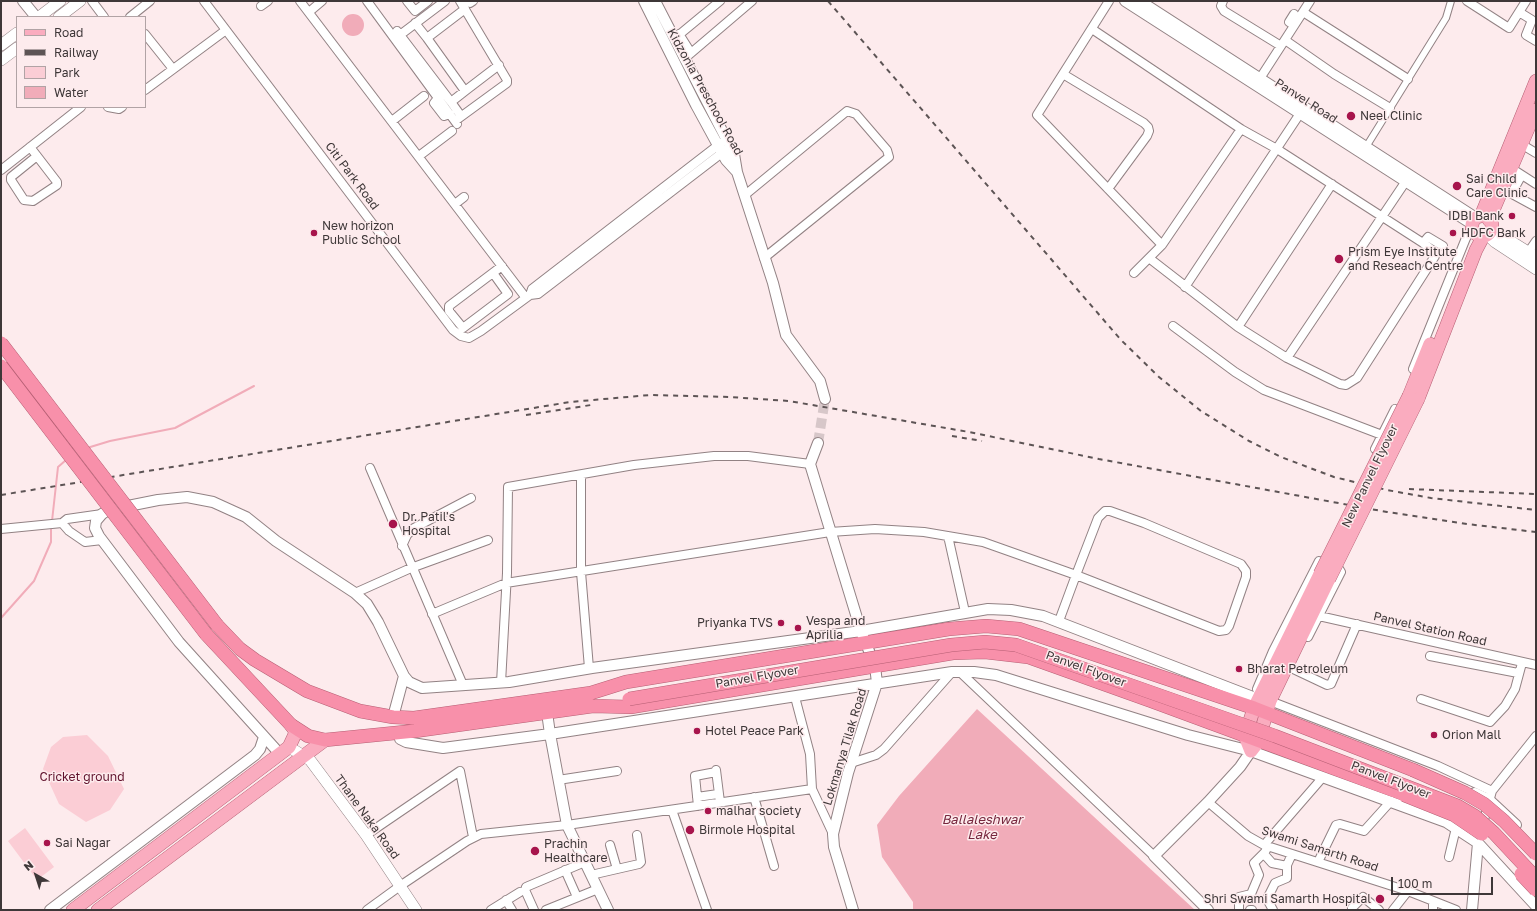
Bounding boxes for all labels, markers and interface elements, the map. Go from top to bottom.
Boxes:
legend [16,16,146,108]
text: Road [54,25,83,40]
street label: Kidzonia Preschool Road [664,26,746,158]
text: Railway [54,45,99,60]
text: Park [54,65,80,80]
street label: Panvel Road [1272,76,1340,126]
text: Water [54,85,88,100]
place label: Neel Clinic [1360,109,1422,123]
marker: Neel Clinic [1345,110,1357,122]
street label: Citi Park Road [322,139,382,213]
place label: Sai Child Care Clinic [1466,172,1528,200]
marker: Sai Child Care Clinic [1451,180,1463,192]
place label: IDBI Bank [1448,209,1504,223]
marker: IDBI Bank [1507,211,1517,221]
place label: New horizon Public School [322,219,401,247]
place label: HDFC Bank [1461,226,1526,240]
marker: New horizon Public School [309,228,319,238]
marker: HDFC Bank [1448,228,1458,238]
place label: Prism Eye Institute and Reseach Centre [1348,245,1463,273]
marker: Prism Eye Institute and Reseach Centre [1333,253,1345,265]
street label: New Panvel Flyover [1339,422,1401,530]
place label: Dr. Patil's Hospital [402,510,455,538]
marker: Dr. Patil's Hospital [387,518,399,530]
street label: Panvel Station Road [1372,609,1488,649]
place label: Vespa and Aprilia [806,614,865,642]
place label: Priyanka TVS [697,616,773,630]
marker: Priyanka TVS [776,618,786,628]
marker: Vespa and Aprilia [793,623,803,633]
street label: Panvel Flyover [1044,648,1128,690]
place label: Bharat Petroleum [1247,662,1348,676]
street label: Panvel Flyover [714,663,800,691]
marker: Bharat Petroleum [1234,664,1244,674]
street label: Lokmanya Tilak Road [820,687,870,807]
place label: Hotel Peace Park [705,724,804,738]
marker: Hotel Peace Park [692,726,702,736]
place label: Orion Mall [1442,728,1501,742]
marker: Orion Mall [1429,730,1439,740]
street label: Panvel Flyover [1349,758,1433,802]
park label: Cricket ground [39,770,125,784]
street label: Thane Naka Road [332,772,402,862]
place label: malhar society [716,804,801,818]
marker: malhar society [703,806,713,816]
water label: Ballaleshwar Lake [942,812,1022,843]
place label: Birmole Hospital [699,823,795,837]
street label: Swami Samarth Road [1260,823,1380,875]
marker: Birmole Hospital [684,824,696,836]
place label: Sai Nagar [55,836,110,850]
place label: Prachin Healthcare [544,837,607,865]
marker: Sai Nagar [42,838,52,848]
marker: Prachin Healthcare [529,845,541,857]
north arrow [16,855,56,895]
text: N [21,858,35,873]
scale bar [1393,869,1495,895]
text: 100 m [1398,876,1432,891]
place label: Shri Swami Samarth Hospital [1204,892,1371,906]
marker: Shri Swami Samarth Hospital [1374,893,1386,905]

